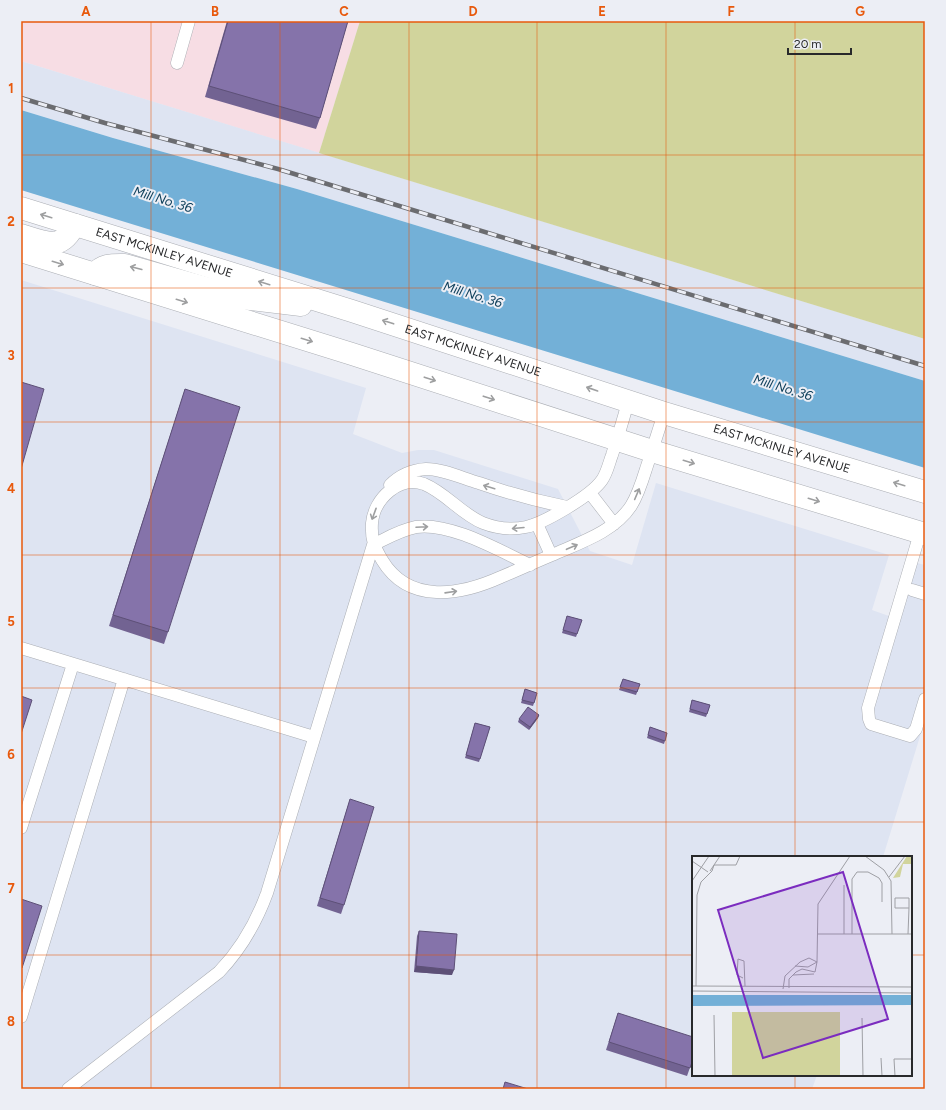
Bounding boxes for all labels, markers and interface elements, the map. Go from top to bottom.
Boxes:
text: A [81,4,91,19]
text: B [211,4,219,19]
text: C [339,4,349,19]
text: D [468,4,478,19]
text: E [598,4,606,19]
text: F [727,4,735,19]
text: G [855,4,865,19]
scale bar [788,30,851,56]
text: 20 m [794,37,822,51]
text: 1 [8,81,14,96]
water label: Mill No. 36 [132,183,195,216]
one-way arrow [40,212,53,219]
text: 2 [7,214,15,229]
street label: EAST MCKINLEY AVENUE [94,225,234,280]
one-way arrow [52,260,65,267]
one-way arrow [130,264,143,271]
water label: Mill No. 36 [442,278,505,311]
one-way arrow [258,279,271,286]
one-way arrow [176,298,189,305]
one-way arrow [382,318,395,325]
street label: EAST MCKINLEY AVENUE [403,322,543,379]
one-way arrow [300,337,313,344]
text: 3 [7,348,15,363]
water label: Mill No. 36 [752,371,815,404]
one-way arrow [424,376,436,384]
one-way arrow [586,385,598,393]
one-way arrow [482,395,494,403]
street label: EAST MCKINLEY AVENUE [712,421,852,476]
one-way arrow [683,459,696,466]
one-way arrow [893,480,906,487]
text: 4 [7,481,15,496]
one-way arrow [483,483,496,490]
one-way arrow [634,488,641,500]
one-way arrow [807,497,820,504]
one-way arrow [370,508,378,520]
one-way arrow [415,524,428,531]
one-way arrow [512,524,525,531]
one-way arrow [565,542,577,550]
one-way arrow [444,588,457,596]
text: 5 [7,614,15,629]
text: 6 [7,747,15,762]
inset map [692,856,912,1076]
text: 7 [7,881,15,896]
text: 8 [7,1014,15,1029]

